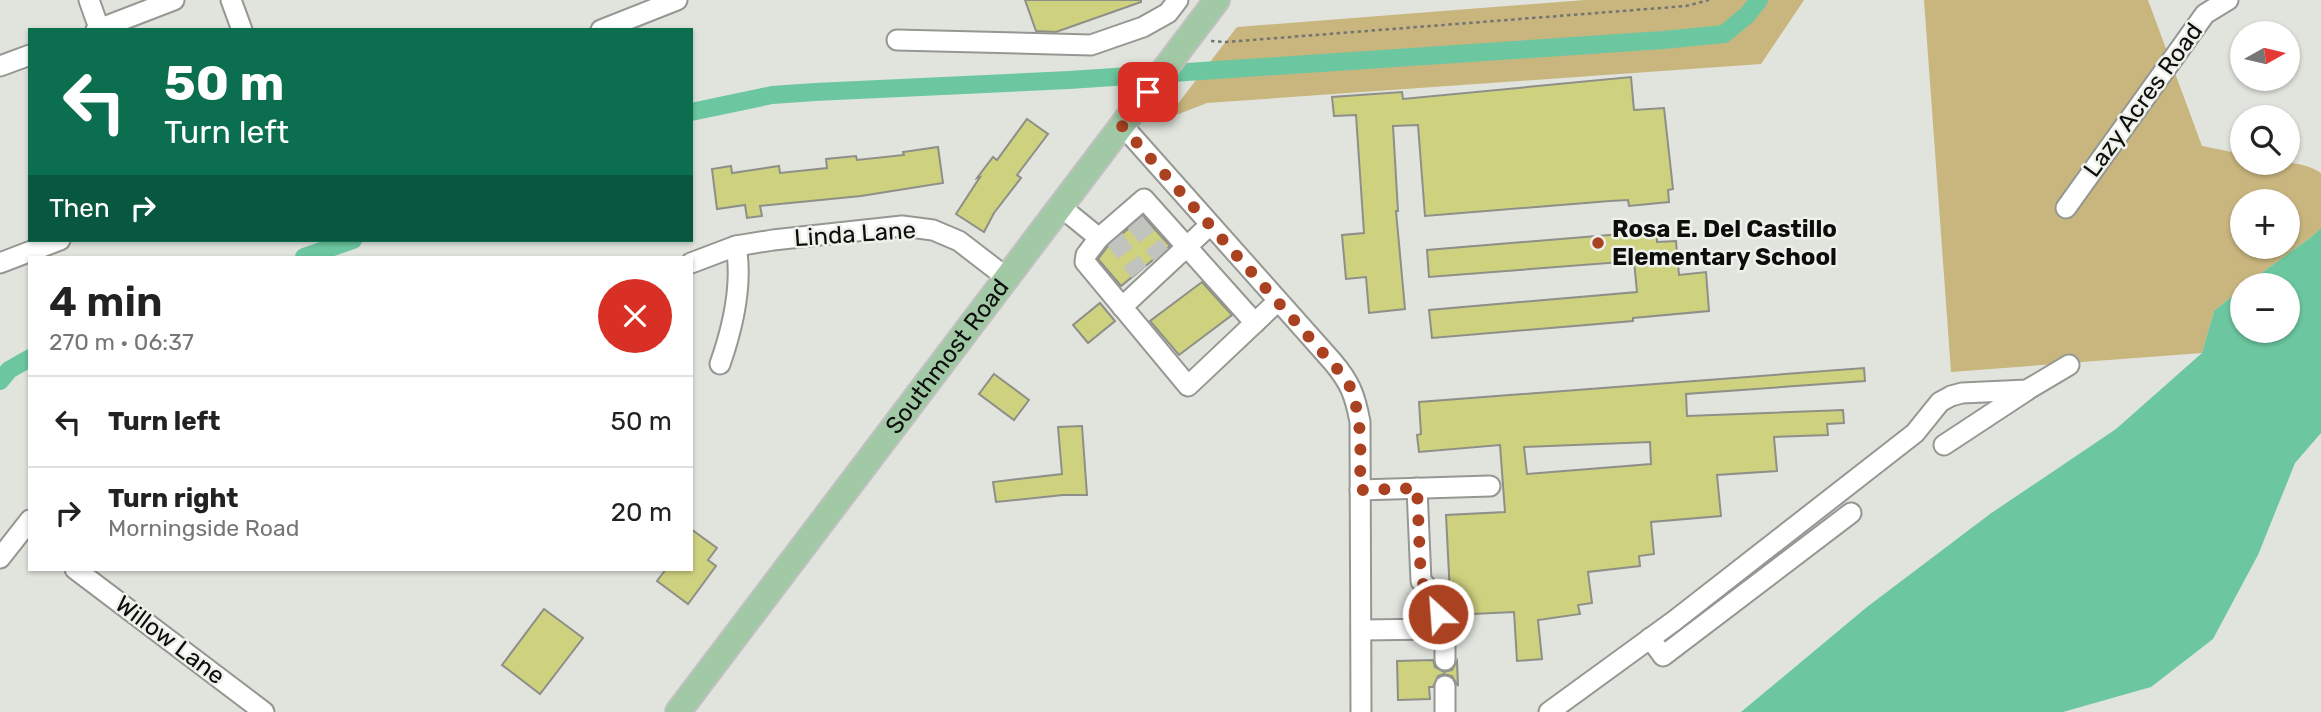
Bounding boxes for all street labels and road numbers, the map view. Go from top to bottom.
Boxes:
street label: Lazy Acres Road [2078,18,2208,182]
street label: Linda Lane [793,216,917,252]
street label: Southmost Road [880,274,1015,439]
street label: Willow Lane [110,590,230,690]

